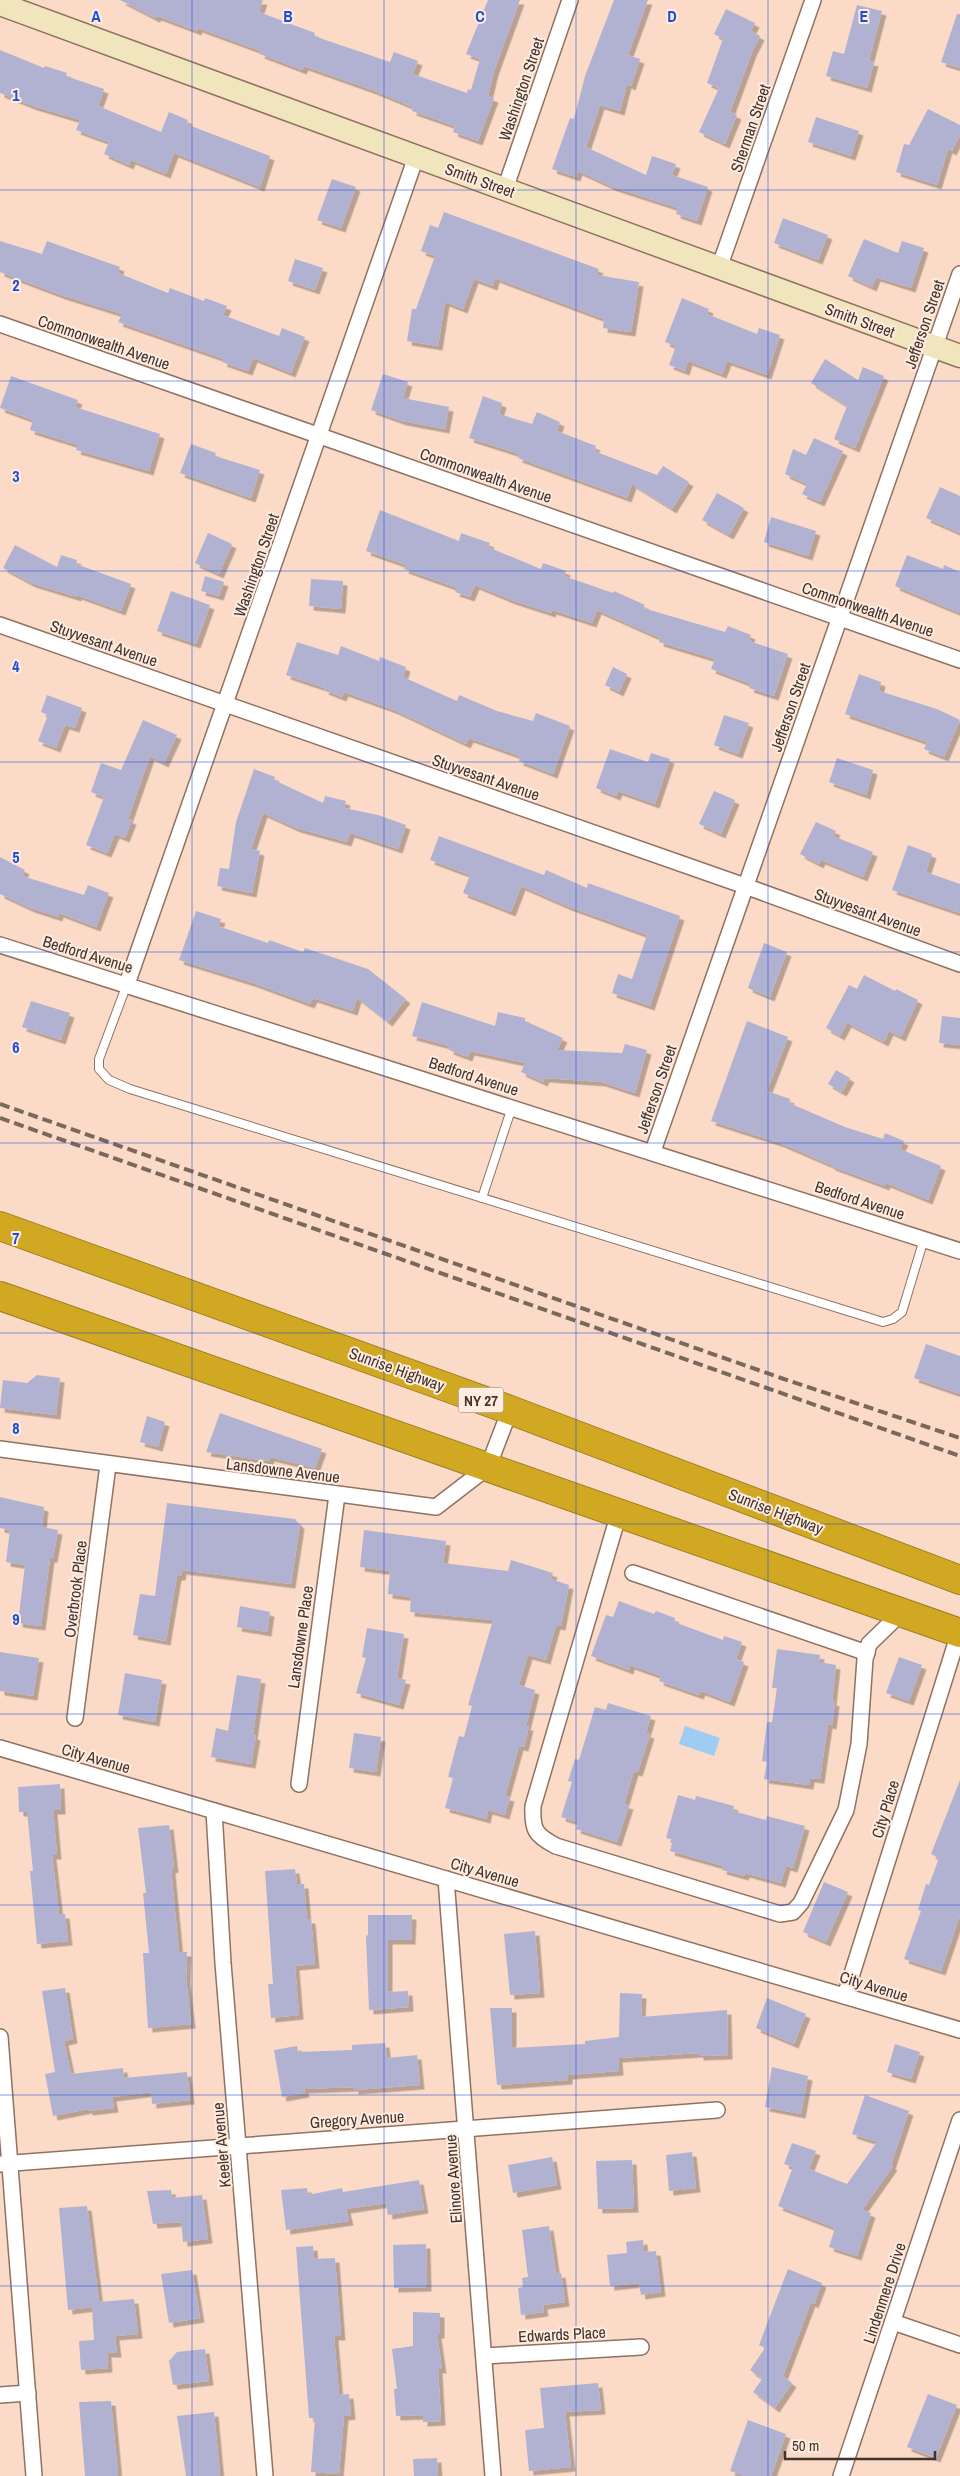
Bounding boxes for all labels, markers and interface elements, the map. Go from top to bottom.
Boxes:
text: A [91,5,101,27]
text: B [283,5,293,27]
text: C [475,5,485,27]
text: D [667,5,677,27]
text: E [860,5,869,27]
street label: Washington Street [493,34,549,144]
street label: Sherman Street [725,81,775,175]
text: 1 [12,84,20,106]
street label: Smith Street [442,157,518,203]
text: 2 [12,274,20,296]
street label: Jefferson Street [899,276,950,371]
street label: Smith Street [822,297,898,343]
street label: Commonwealth Avenue [35,309,173,375]
street label: Commonwealth Avenue [417,442,555,508]
text: 3 [12,465,20,487]
street label: Washington Street [228,510,284,620]
street label: Commonwealth Avenue [799,576,937,642]
street label: Stuyvesant Avenue [47,614,161,672]
text: 4 [12,655,20,677]
street label: Jefferson Street [765,659,816,754]
street label: Stuyvesant Avenue [429,748,543,806]
text: 5 [12,846,20,868]
street label: Stuyvesant Avenue [812,882,924,942]
street label: Bedford Avenue [40,930,136,978]
text: 6 [12,1036,20,1058]
street label: Jefferson Street [631,1041,682,1136]
street label: Bedford Avenue [426,1051,522,1101]
street label: Bedford Avenue [812,1175,908,1225]
text: 7 [12,1227,20,1249]
street label: Sunrise Highway [346,1342,448,1397]
road number: NY 27 [458,1388,504,1412]
text: 8 [12,1417,20,1439]
street label: Lansdowne Avenue [225,1452,341,1488]
street label: Sunrise Highway [725,1483,827,1539]
street label: Overbrook Place [58,1539,92,1639]
street label: Lansdowne Place [282,1584,318,1690]
text: 9 [12,1608,20,1630]
street label: City Avenue [59,1738,133,1778]
street label: City Place [866,1777,904,1841]
street label: City Avenue [448,1852,522,1892]
street label: City Avenue [837,1965,911,2007]
street label: Keeler Avenue [206,2102,236,2188]
street label: Gregory Avenue [309,2105,405,2133]
street label: Elinore Avenue [439,2134,467,2224]
street label: Lindenmere Drive [857,2240,911,2346]
street label: Edwards Place [518,2321,606,2347]
scale bar [785,2428,935,2460]
text: 50 m [792,2435,819,2456]

